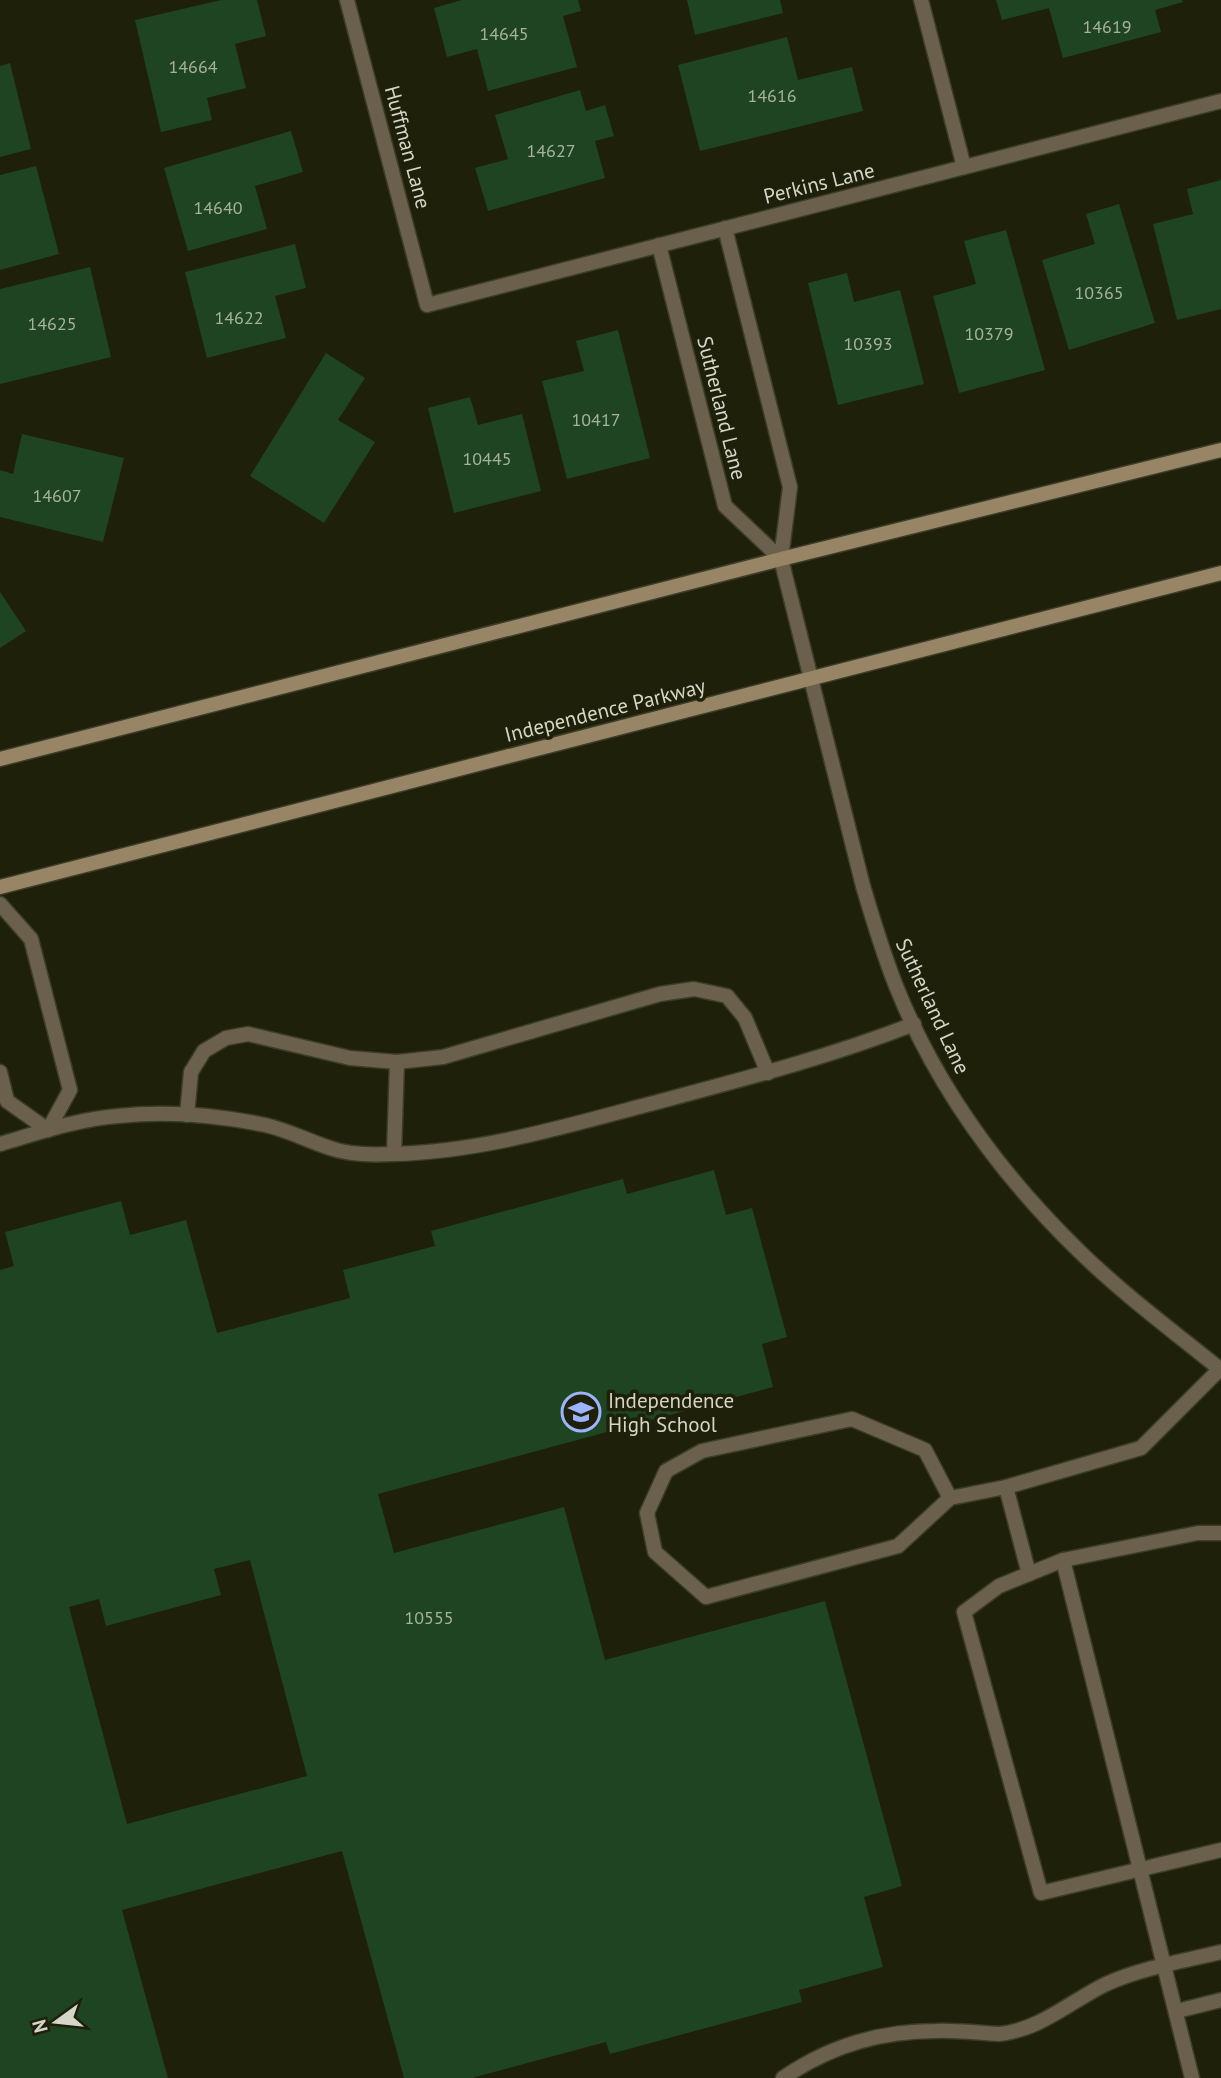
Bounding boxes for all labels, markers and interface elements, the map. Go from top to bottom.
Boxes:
house number: 14619 [1082,15,1132,38]
house number: 14645 [479,22,529,45]
house number: 14664 [168,55,218,78]
street label: Huffman Lane [379,82,437,212]
house number: 14616 [747,84,797,107]
house number: 14627 [526,139,576,162]
street label: Perkins Lane [761,156,877,210]
house number: 14640 [193,196,243,219]
house number: 10365 [1074,281,1124,304]
house number: 14622 [214,306,264,329]
house number: 14625 [27,312,77,335]
house number: 10379 [964,322,1014,345]
house number: 10393 [843,332,893,355]
street label: Sutherland Lane [691,333,753,483]
house number: 10417 [571,408,621,431]
house number: 10445 [462,447,512,470]
house number: 14607 [32,484,82,507]
street label: Independence Parkway [502,672,708,748]
street label: Sutherland Lane [890,934,976,1078]
place label: Independence High School [608,1387,734,1438]
school or university icon: Independence High School [560,1391,602,1433]
house number: 10555 [404,1606,454,1629]
north arrow [21,1987,91,2057]
text: N [26,2017,53,2036]

